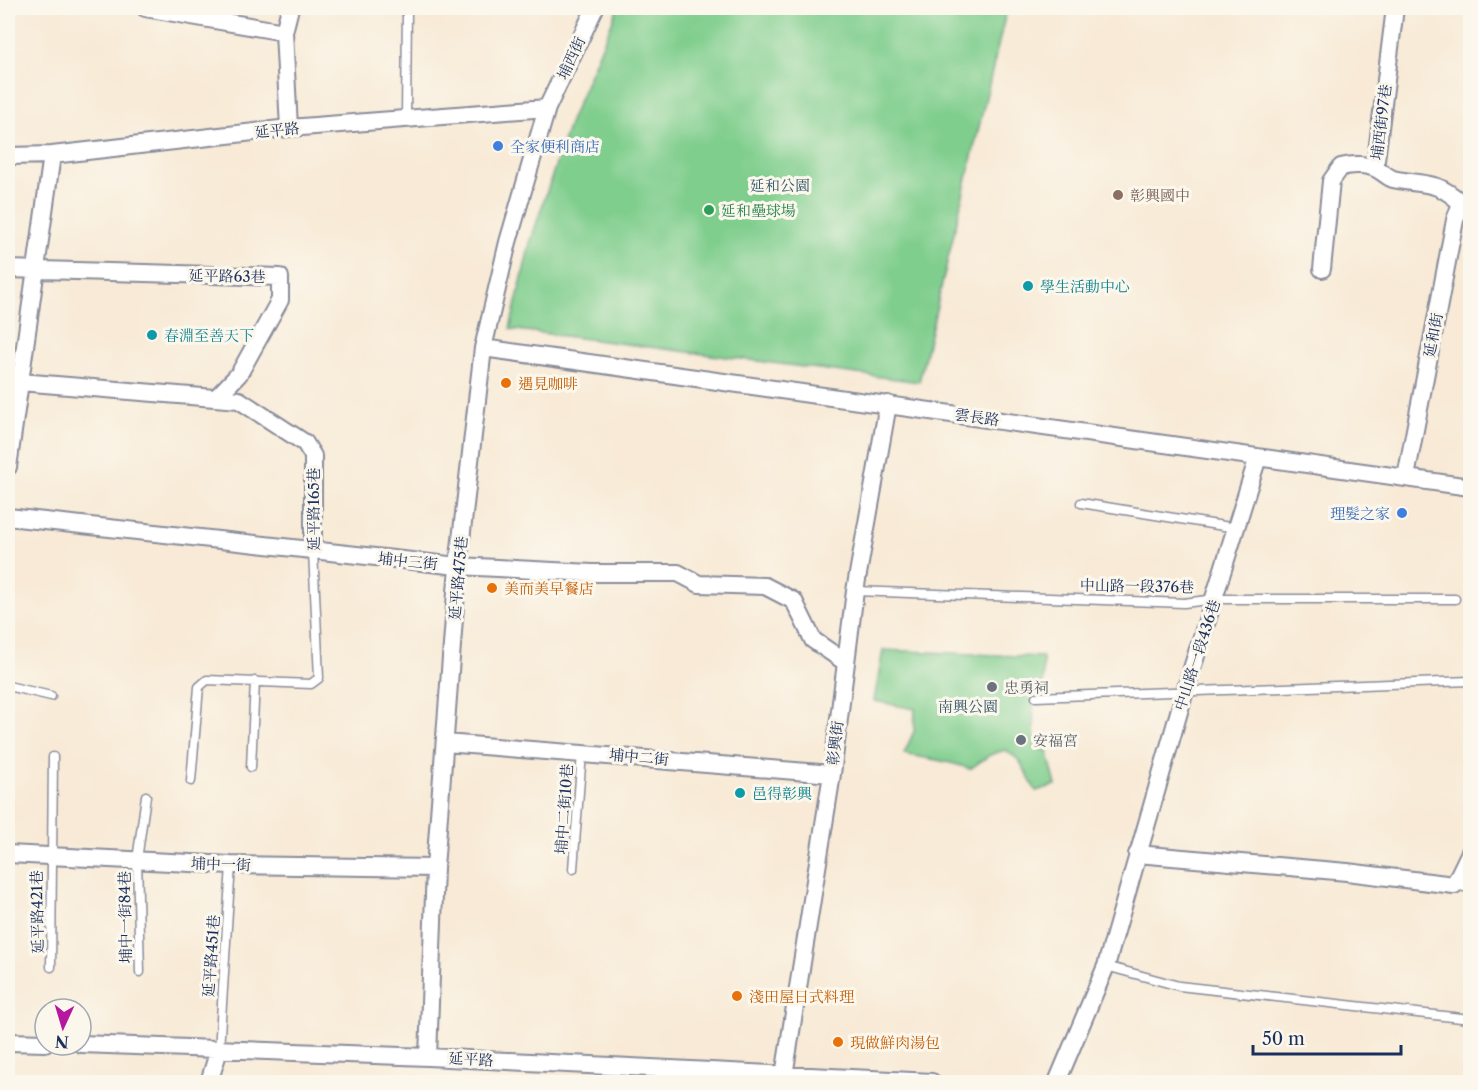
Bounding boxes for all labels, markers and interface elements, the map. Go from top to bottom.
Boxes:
street label: 埔西街 [553,34,589,82]
street label: 埔西街97巷 [1367,83,1395,161]
street label: 延平路 [254,118,300,142]
place label: 全家便利商店 [510,137,600,156]
marker: 全家便利商店 [491,139,505,153]
park label: 延和公園 [750,176,810,195]
place label: 彰興國中 [1130,186,1190,205]
marker: 彰興國中 [1111,188,1125,202]
place label: 延和壘球場 [721,201,796,220]
marker: 延和壘球場 [702,203,716,217]
street label: 延平路63巷 [188,266,266,286]
place label: 學生活動中心 [1040,277,1130,296]
marker: 學生活動中心 [1021,279,1035,293]
street label: 延和街 [1419,311,1447,359]
place label: 春淵至善天下 [164,326,254,345]
marker: 春淵至善天下 [145,328,159,342]
place label: 遇見咖啡 [518,374,578,393]
marker: 遇見咖啡 [499,376,513,390]
street label: 雲長路 [953,404,1001,430]
street label: 延平路165巷 [304,467,323,551]
place label: 理髮之家 [1330,504,1390,523]
marker: 理髮之家 [1395,506,1409,520]
street label: 延平路475巷 [445,535,471,621]
street label: 埔中三街 [377,548,439,574]
street label: 中山路一段376巷 [1080,576,1194,596]
place label: 美而美早餐店 [504,579,594,598]
marker: 美而美早餐店 [485,581,499,595]
street label: 中山路一段436巷 [1170,597,1224,713]
place label: 忠勇祠 [1004,678,1049,697]
marker: 忠勇祠 [985,680,999,694]
park label: 南興公園 [938,697,998,716]
street label: 彰興街 [823,720,847,766]
place label: 安福宮 [1033,731,1078,750]
marker: 安福宮 [1014,733,1028,747]
street label: 埔中二街 [608,745,670,769]
street label: 埔中二街10巷 [551,763,577,855]
place label: 邑得彰興 [752,784,812,803]
marker: 邑得彰興 [733,786,747,800]
street label: 埔中一街 [191,853,251,875]
street label: 延平路421巷 [27,870,47,954]
street label: 埔中一街84巷 [115,871,135,963]
street label: 延平路451巷 [199,914,223,998]
place label: 淺田屋日式料理 [749,987,855,1006]
marker: 淺田屋日式料理 [730,989,744,1003]
north arrow [33,997,93,1057]
scale bar [1253,1018,1402,1056]
text: 50 m [1262,1028,1305,1050]
text: N [54,1031,70,1052]
place label: 現做鮮肉湯包 [850,1033,940,1052]
marker: 現做鮮肉湯包 [831,1035,845,1049]
street label: 延平路 [448,1048,494,1070]

